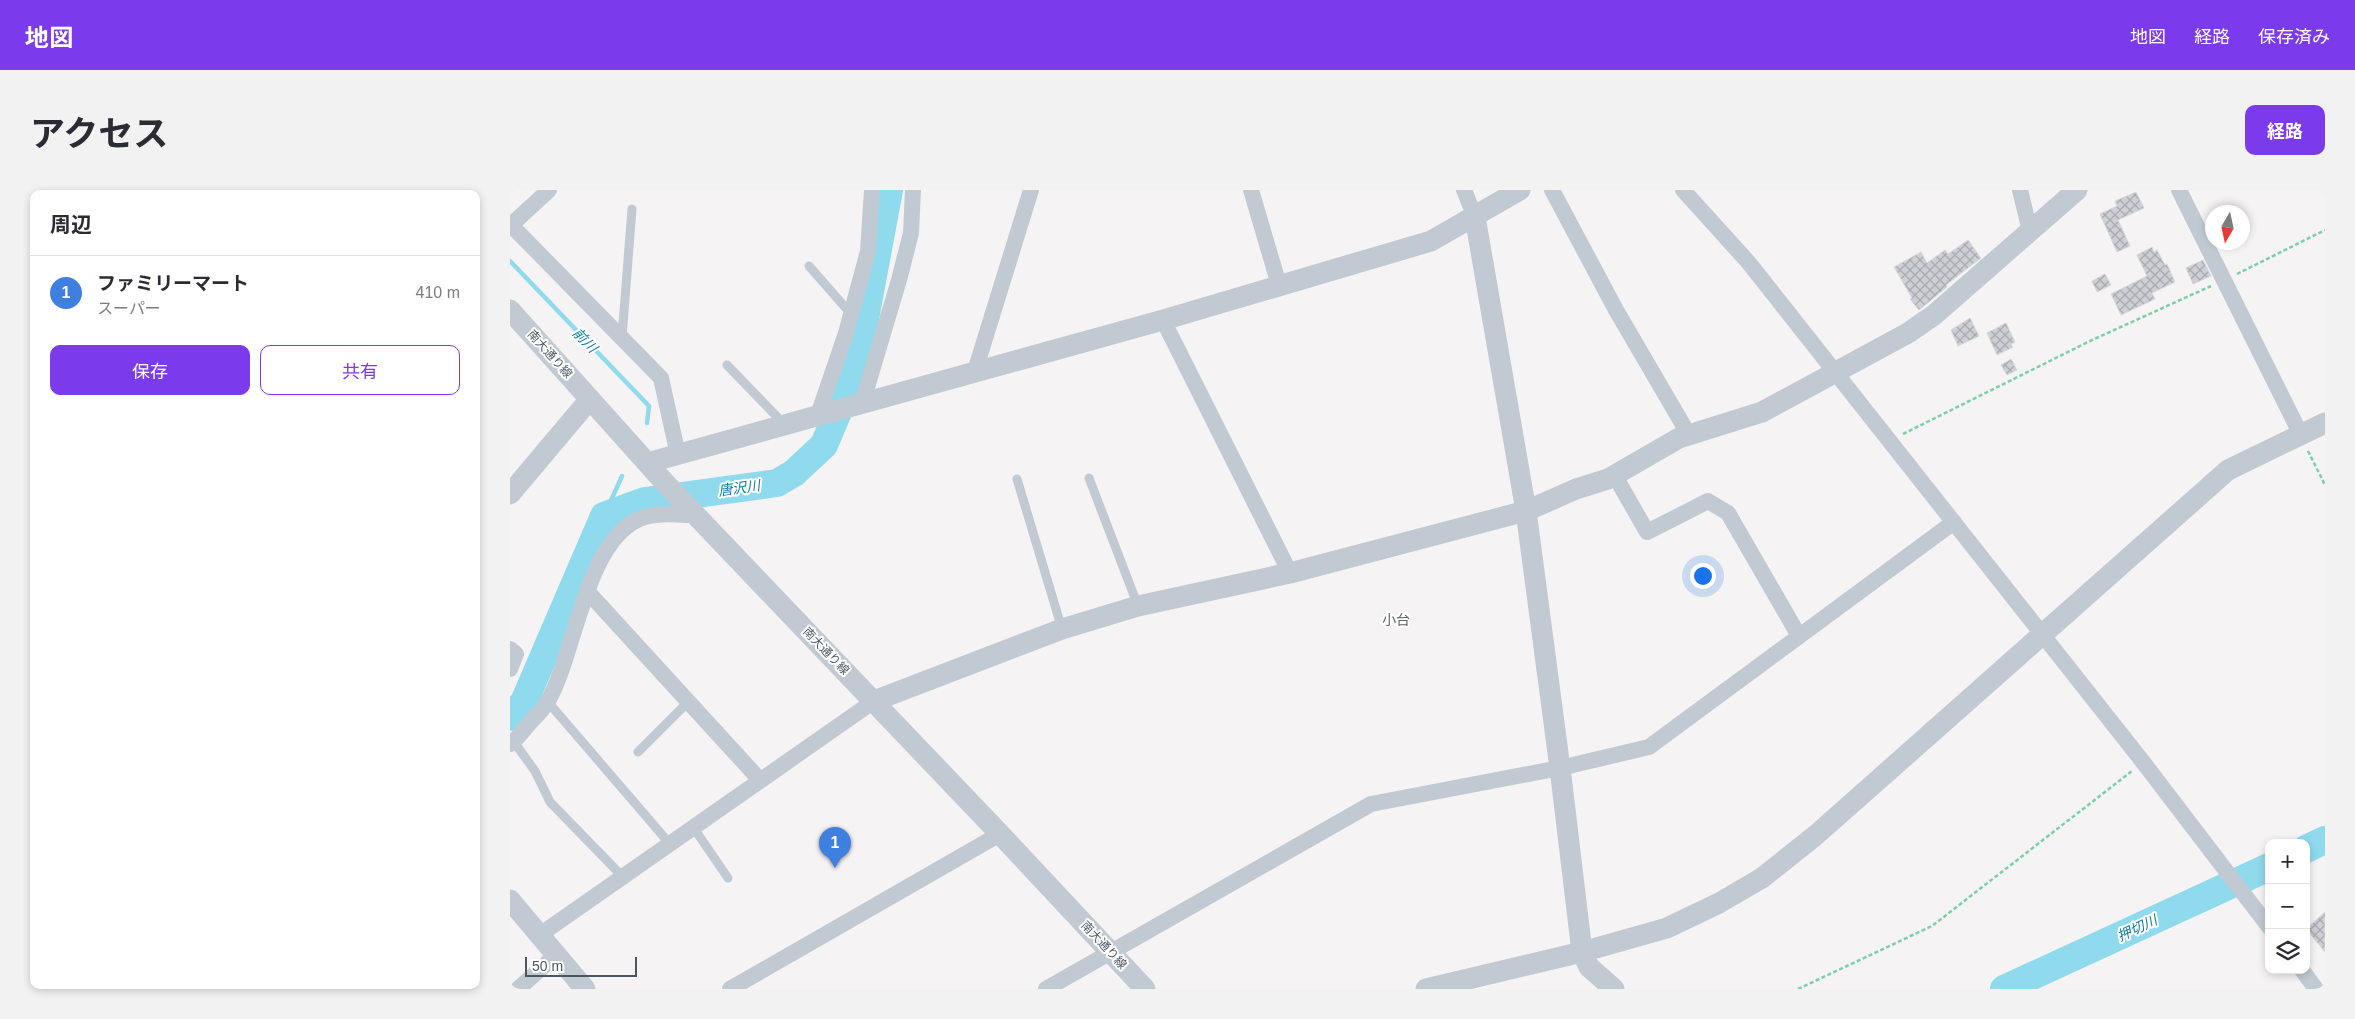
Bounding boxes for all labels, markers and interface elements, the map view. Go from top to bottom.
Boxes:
text: 地図 [25,24,73,51]
text: 地図 [2130,27,2166,47]
text: 経路 [2194,27,2230,47]
text: 保存済み [2258,27,2330,47]
button: 経路 [2245,105,2325,155]
text: アクセス [30,114,168,153]
north arrow [2205,205,2250,250]
text: 周辺 [50,213,92,236]
text: ファミリーマート [97,273,249,294]
text: 1 [62,284,70,301]
text: 410 m [416,284,460,301]
text: スーパー [97,300,161,317]
water label: 前川 [570,324,602,357]
street label: 南大通り線 [525,327,575,381]
button: 保存 [50,345,250,395]
button: 共有 [260,345,460,395]
water label: 唐沢川 [717,477,763,499]
your location [1690,563,1716,589]
district label: 小台 [1382,612,1410,628]
street label: 南大通り線 [800,625,852,677]
pin: 1 [819,827,851,868]
map controls [2265,839,2310,974]
button: + [2265,839,2310,884]
button: − [2265,884,2310,929]
water label: 押切川 [2115,911,2161,944]
street label: 南大通り線 [1078,918,1130,972]
button: layers [2265,929,2310,974]
scale bar [525,954,638,977]
text: 50 m [532,958,563,974]

